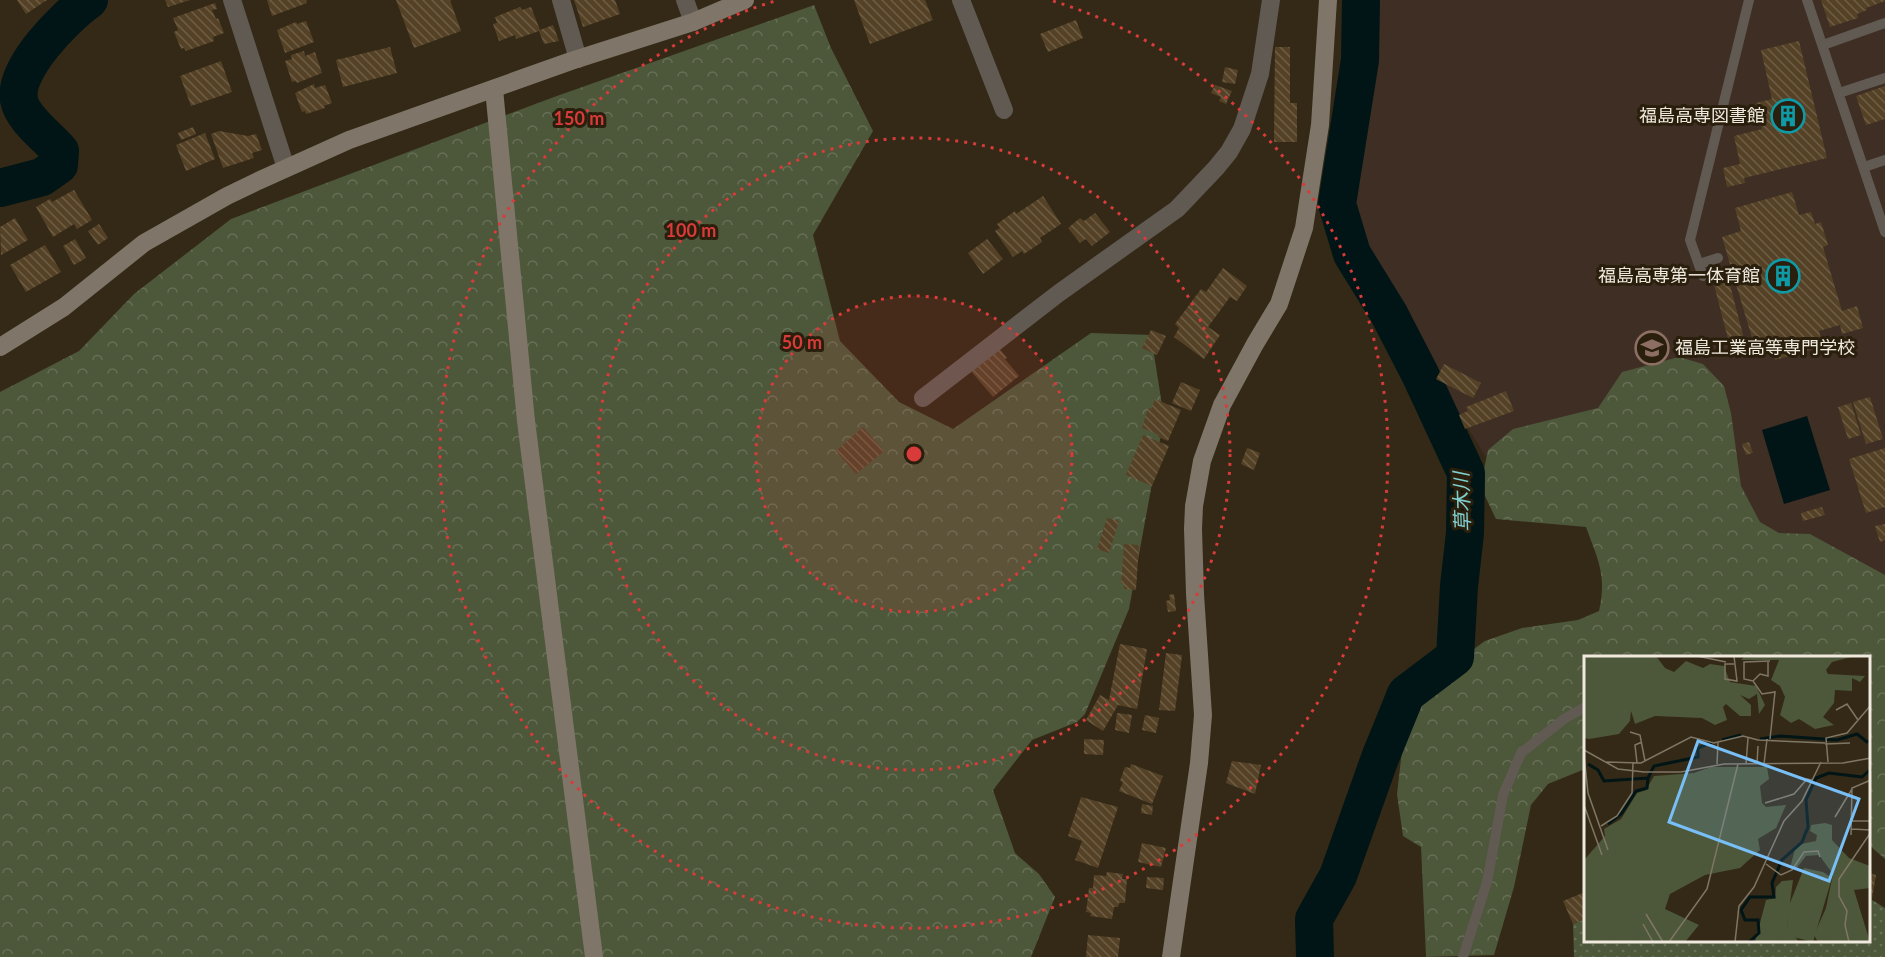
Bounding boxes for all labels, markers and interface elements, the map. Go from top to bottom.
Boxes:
building icon: 福島高専図書館 [1770,98,1806,134]
place label: 福島高専図書館 [1639,104,1765,126]
text: 150 m [554,107,604,129]
text: 100 m [666,219,716,241]
building icon: 福島高専第一体育館 [1765,258,1801,294]
place label: 福島高専第一体育館 [1598,264,1760,286]
school or university icon: 福島工業高等専門学校 [1634,330,1670,366]
text: 50 m [782,331,822,353]
place label: 福島工業高等専門学校 [1675,336,1855,358]
centre of rings [904,444,924,464]
water label: 草木川 [1448,470,1474,532]
inset map [1584,656,1870,942]

